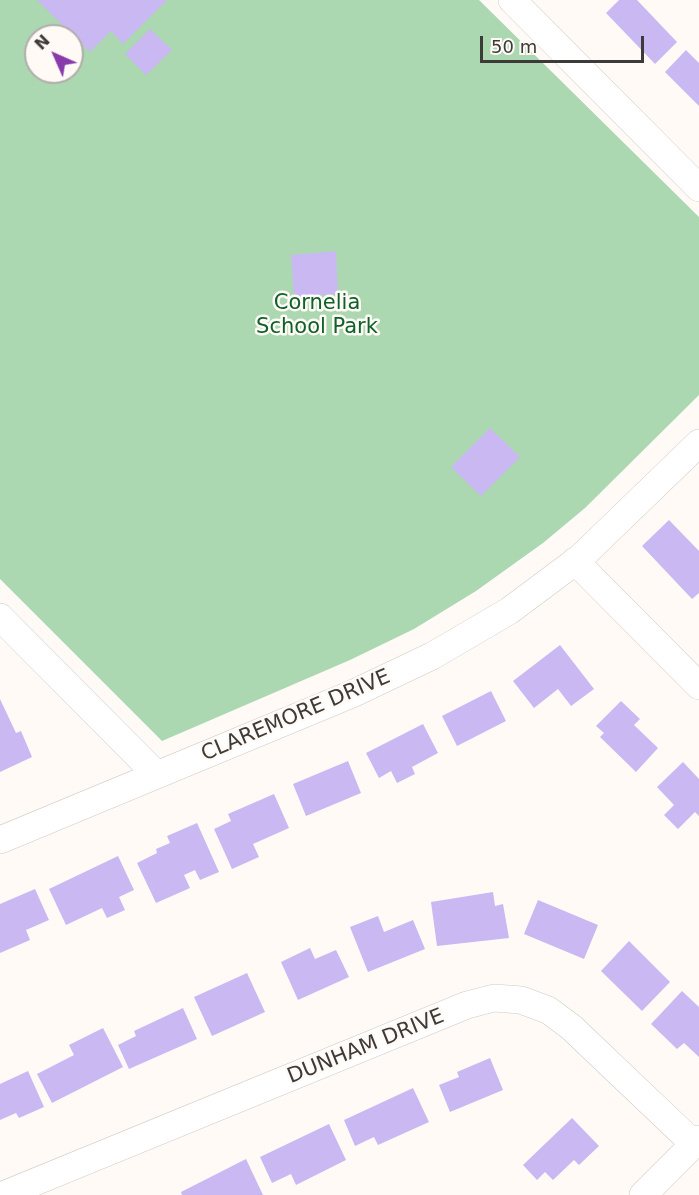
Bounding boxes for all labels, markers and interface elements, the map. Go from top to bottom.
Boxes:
north arrow [24,24,84,84]
scale bar [483,24,646,62]
text: N [31,31,54,54]
text: 50 m [491,36,537,57]
park label: Cornelia School Park [256,291,378,341]
street label: CLAREMORE DRIVE [198,665,394,767]
street label: DUNHAM DRIVE [284,1004,448,1090]

